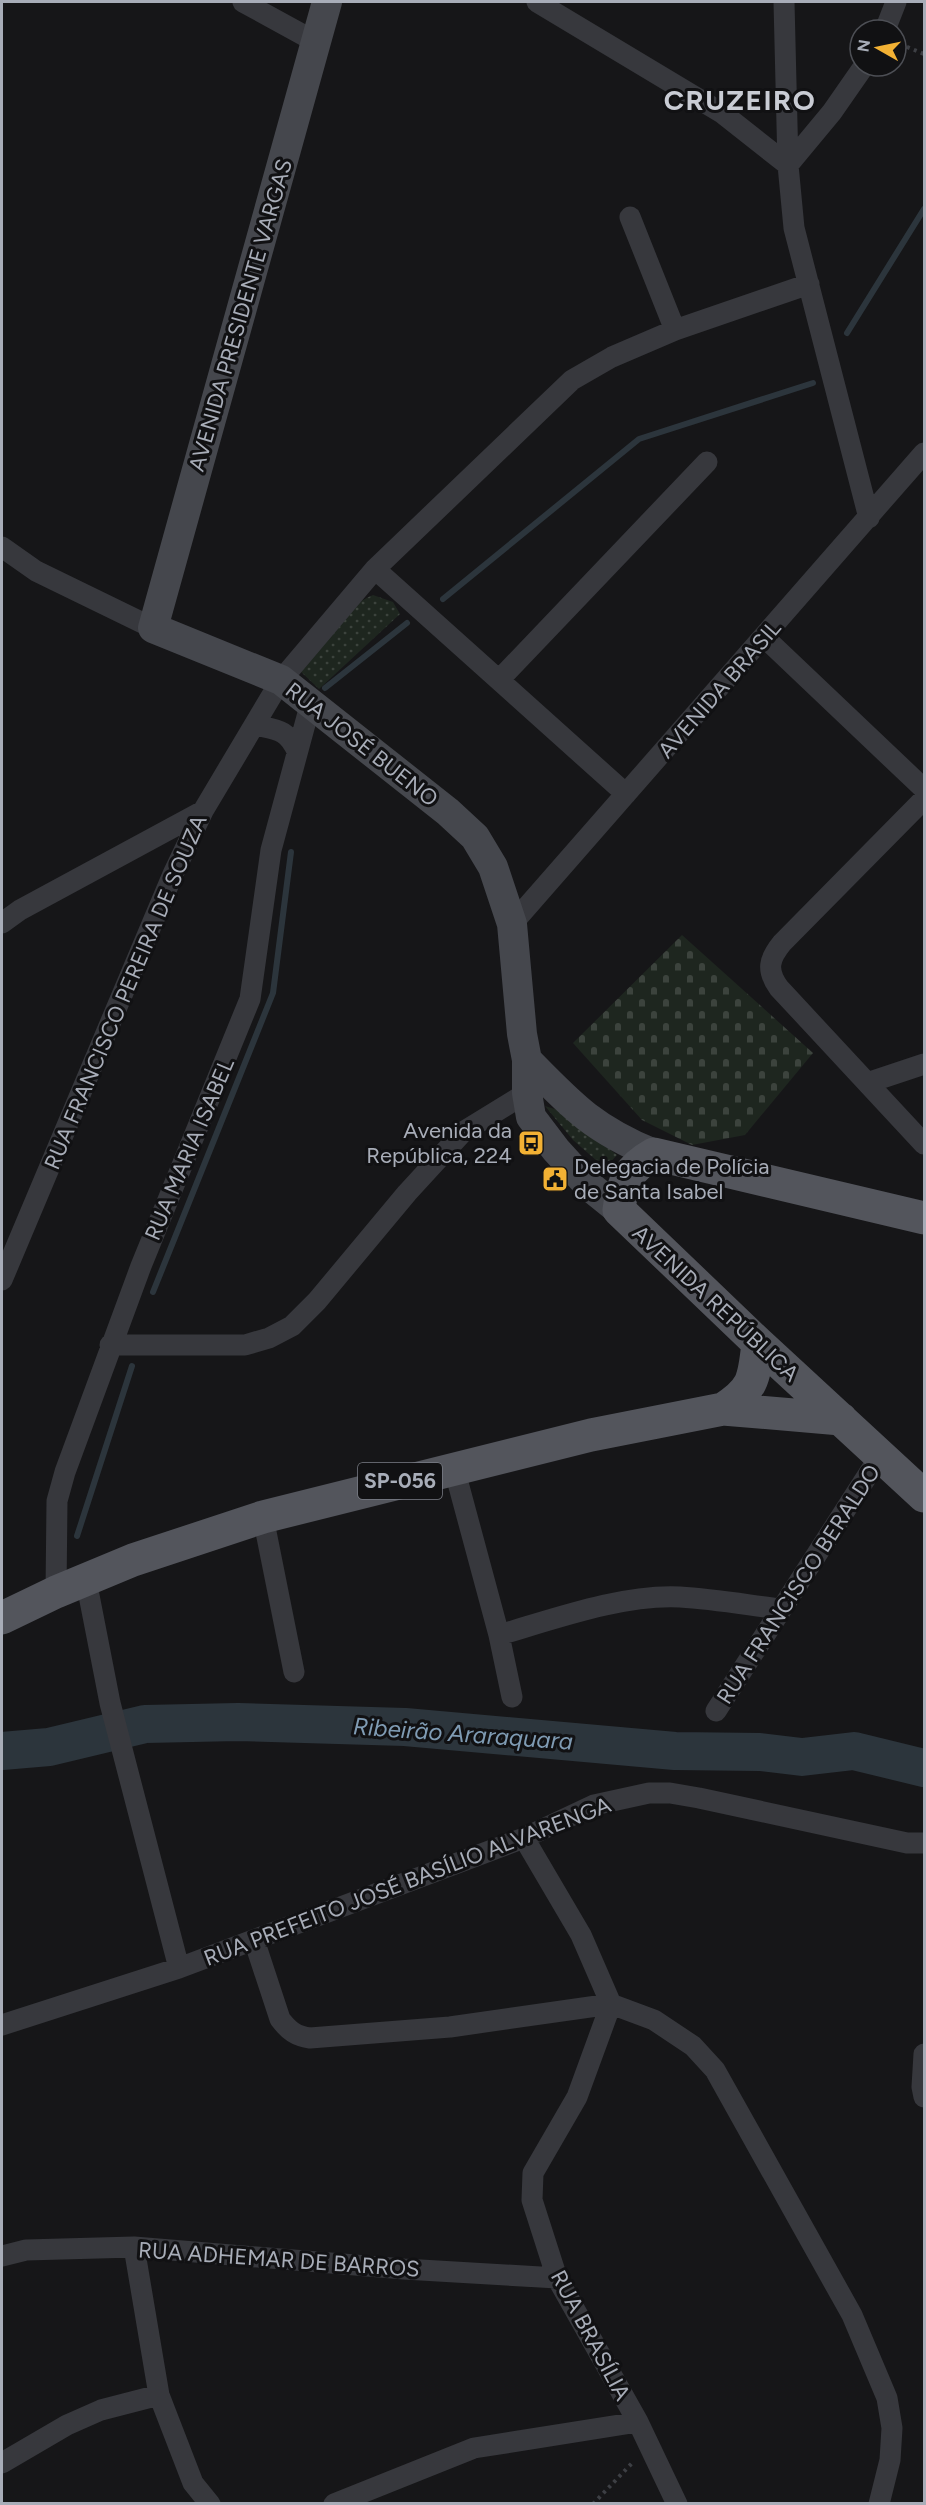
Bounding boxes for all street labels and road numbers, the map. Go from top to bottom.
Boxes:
street label: AVENIDA PRESIDENTE VARGAS [183,156,298,474]
street label: AVENIDA BRASIL [652,615,787,764]
street label: RUA JOSÉ BUENO [280,676,443,812]
street label: RUA FRANCISCO PEREIRA DE SOUZA [38,811,213,1173]
street label: RUA MARIA ISABEL [139,1053,240,1244]
street label: AVENIDA REPÚBLICA [627,1219,804,1387]
street label: RUA FRANCISCO BERALDO [711,1460,886,1709]
road number: SP-056 [358,1463,442,1499]
street label: RUA PREFEITO JOSÉ BASÍLIO ALVARENGA [200,1791,615,1972]
street label: RUA ADHEMAR DE BARROS [137,2236,421,2283]
street label: RUA BRASÍLIA [545,2266,636,2405]

